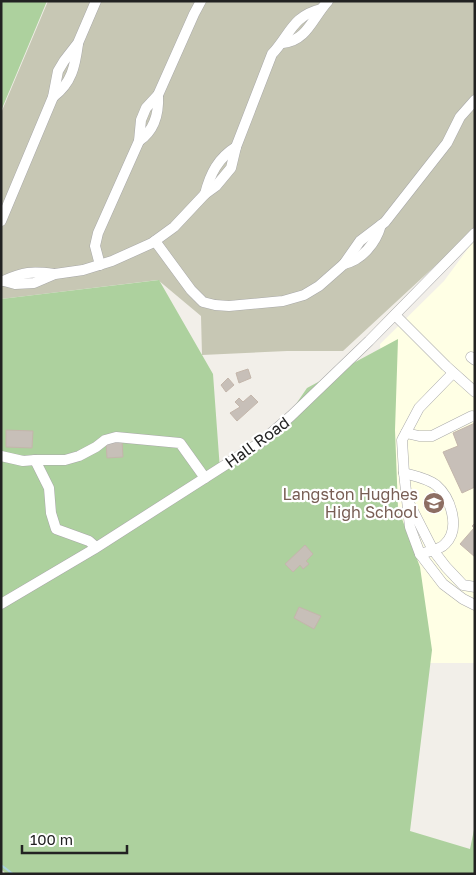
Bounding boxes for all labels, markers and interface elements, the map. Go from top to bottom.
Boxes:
street label: Hall Road [221,412,293,472]
place label: Langston Hughes High School [282,484,418,522]
school or university icon: Langston Hughes High School [422,491,446,515]
scale bar [22,822,128,854]
text: 100 m [30,830,73,848]

